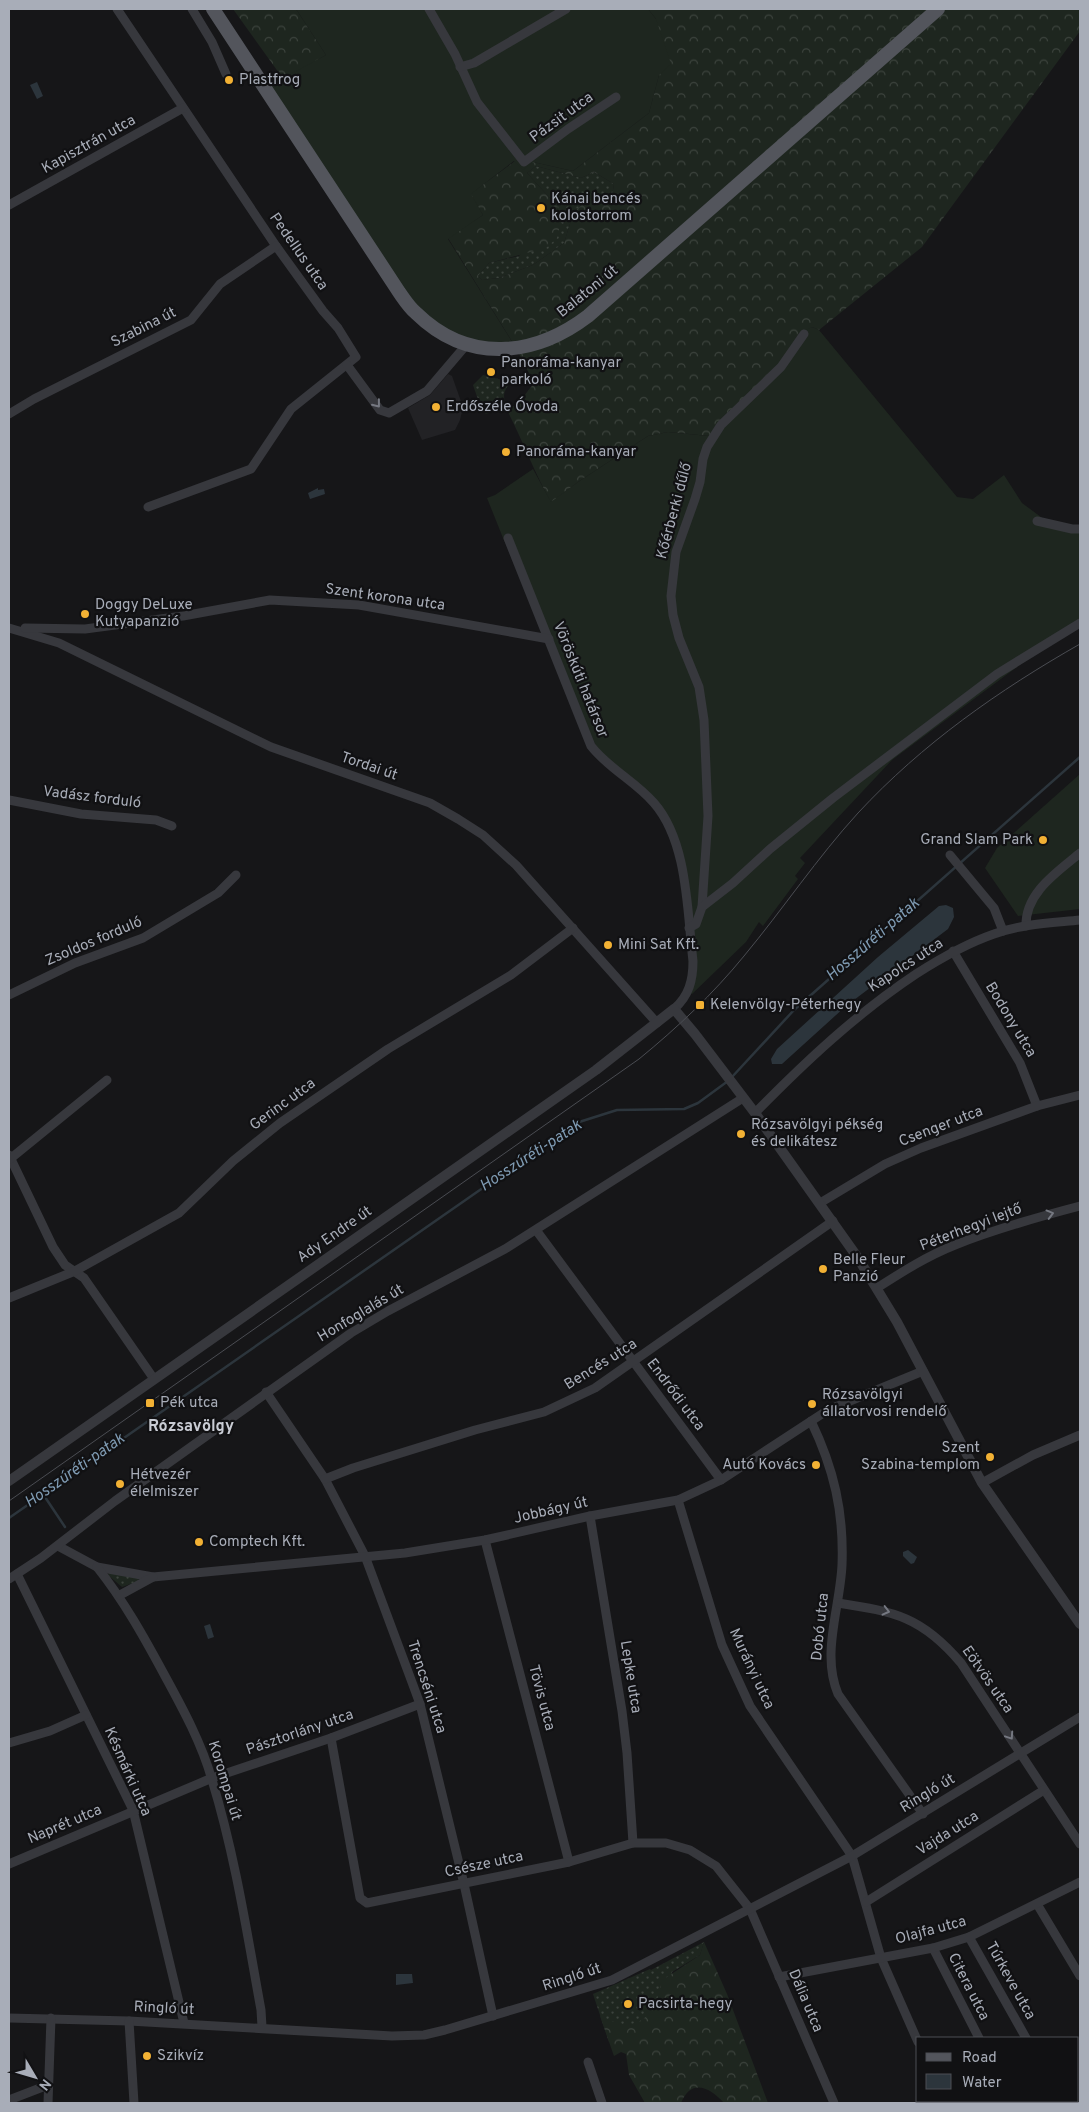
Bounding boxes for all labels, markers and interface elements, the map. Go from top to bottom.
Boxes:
place label: Plastfrog [239,71,300,90]
marker: Plastfrog [223,74,235,86]
street label: Pázsit utca [526,89,598,147]
street label: Kapisztrán utca [39,111,139,179]
place label: Kánai bencés kolostorrom [551,190,641,226]
marker: Kánai bencés kolostorrom [535,202,547,214]
street label: Pedellus utca [264,210,332,294]
street label: Balatoni út [554,262,622,322]
street label: Szabina út [108,303,180,353]
place label: Panoráma-kanyar parkoló [501,354,621,390]
marker: Panoráma-kanyar parkoló [485,366,497,378]
place label: Erdőszéle Óvoda [446,396,558,417]
one-way arrow [371,398,379,407]
marker: Erdőszéle Óvoda [430,401,442,413]
place label: Panoráma-kanyar [516,443,636,462]
marker: Panoráma-kanyar [500,446,512,458]
street label: Kőérberki dűlő [653,460,697,561]
street label: Szent korona utca [324,580,446,616]
place label: Doggy DeLuxe Kutyapanzió [95,596,193,632]
marker: Doggy DeLuxe Kutyapanzió [79,608,91,620]
street label: Vöröskúti határsor [548,619,612,741]
street label: Tordai út [338,748,400,786]
street label: Vadász forduló [42,783,142,813]
place label: Grand Slam Park [920,831,1033,850]
marker: Grand Slam Park [1037,834,1049,846]
water label: Hosszúréti-patak [822,893,925,986]
street label: Zsoldos forduló [43,913,145,971]
street label: Kapolcs utca [865,935,947,997]
place label: Mini Sat Kft. [618,936,699,955]
marker: Mini Sat Kft. [602,939,614,951]
street label: Bodony utca [980,979,1040,1061]
place label: Kelenvölgy-Péterhegy [710,996,861,1015]
marker: Kelenvölgy-Péterhegy [694,999,706,1011]
street label: Gerinc utca [246,1075,320,1135]
street label: Csenger utca [896,1102,986,1152]
water label: Hosszúréti-patak [476,1115,587,1196]
place label: Rózsavölgyi pékség és delikátesz [751,1116,883,1152]
marker: Rózsavölgyi pékség és delikátesz [735,1128,747,1140]
street label: Péterhegyi lejtő [917,1200,1025,1256]
street label: Ady Endre út [294,1202,376,1268]
one-way arrow [1045,1210,1053,1220]
place label: Belle Fleur Panzió [833,1251,905,1287]
marker: Belle Fleur Panzió [817,1263,829,1275]
street label: Honfoglalás út [314,1281,408,1347]
street label: Bencés utca [561,1335,641,1395]
street label: Endrődi utca [642,1355,708,1435]
place label: Rózsavölgyi állatorvosi rendelő [822,1386,947,1422]
place label: Pék utca [160,1394,218,1413]
marker: Pék utca [144,1397,156,1409]
marker: Rózsavölgyi állatorvosi rendelő [806,1398,818,1410]
district label: Rózsavölgy [148,1417,234,1437]
water label: Hosszúréti-patak [21,1429,130,1513]
place label: Szent Szabina-templom [861,1439,980,1475]
marker: Szent Szabina-templom [984,1451,996,1463]
place label: Autó Kovács [722,1456,806,1475]
marker: Autó Kovács [810,1459,822,1471]
place label: Hétvezér élelmiszer [130,1466,199,1502]
marker: Hétvezér élelmiszer [114,1478,126,1490]
street label: Jobbágy út [512,1493,590,1529]
place label: Comptech Kft. [209,1533,305,1552]
marker: Comptech Kft. [193,1536,205,1548]
street label: Dobó utca [808,1592,834,1662]
one-way arrow [882,1605,891,1616]
street label: Murányi utca [724,1625,778,1713]
street label: Trencséni utca [402,1638,450,1736]
street label: Lepke utca [615,1639,645,1715]
street label: Eötvös utca [957,1642,1017,1718]
street label: Tövis utca [523,1663,559,1733]
street label: Pásztorlány utca [244,1706,356,1760]
street label: Késmárki utca [99,1725,155,1819]
one-way arrow [1004,1730,1013,1739]
street label: Korompai út [203,1739,245,1823]
street label: Ringló út [897,1770,959,1818]
street label: Naprét utca [25,1801,105,1849]
street label: Vajda utca [913,1807,983,1861]
street label: Csésze utca [443,1847,525,1883]
street label: Olajfa utca [893,1912,969,1950]
street label: Túrkeve utca [981,1939,1039,2023]
street label: Citera utca [943,1950,993,2024]
street label: Ringló út [540,1960,604,1996]
street label: Dália utca [783,1967,827,2035]
place label: Pacsirta-hegy [638,1995,733,2014]
street label: Ringló út [133,1998,195,2020]
marker: Pacsirta-hegy [622,1998,634,2010]
legend [916,2037,1079,2102]
place label: Szikvíz [157,2047,204,2066]
text: Road [962,2049,997,2068]
marker: Szikvíz [141,2050,153,2062]
north arrow [10,2052,60,2102]
text: Water [962,2074,1002,2093]
text: N [34,2075,54,2093]

